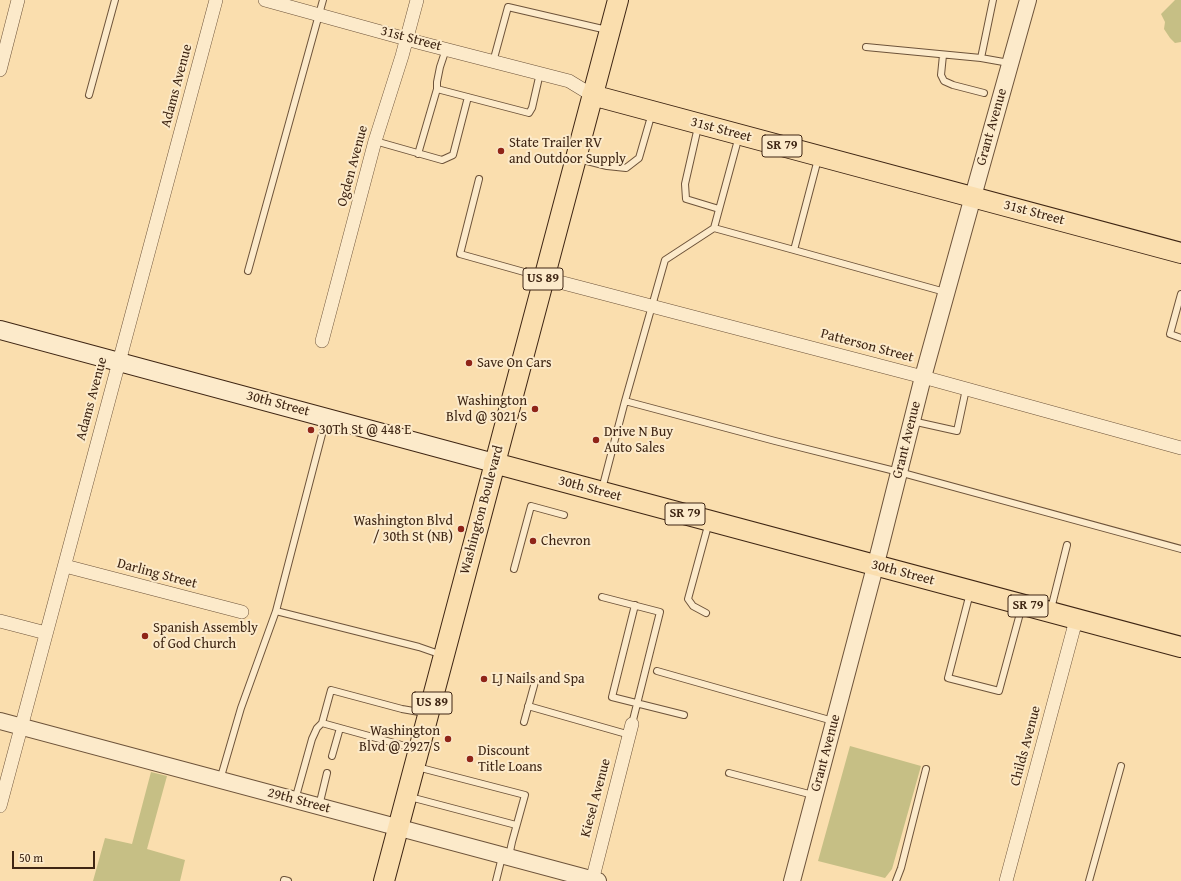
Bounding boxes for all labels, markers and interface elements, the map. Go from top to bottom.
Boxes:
street label: 31st Street [379,23,443,55]
street label: Adams Avenue [158,42,196,130]
street label: Grant Avenue [973,87,1011,167]
street label: 31st Street [689,114,753,146]
street label: Ogden Avenue [334,124,372,208]
place label: State Trailer RV and Outdoor Supply [509,135,626,168]
road number: SR 79 [762,135,802,157]
marker: State Trailer RV and Outdoor Supply [496,146,506,156]
street label: 31st Street [1002,197,1066,229]
road number: US 89 [523,268,563,290]
street label: Patterson Street [819,326,915,366]
street label: Adams Avenue [73,355,111,443]
place label: Save On Cars [477,355,552,371]
marker: Save On Cars [464,358,474,368]
street label: 30th Street [245,388,311,420]
place label: Washington Blvd @ 3021 S [446,393,527,426]
street label: Grant Avenue [889,399,925,481]
marker: Washington Blvd @ 3021 S [530,404,540,414]
place label: 30Th St @ 448 E [319,422,411,438]
place label: Drive N Buy Auto Sales [604,424,673,456]
marker: 30Th St @ 448 E [306,425,316,435]
marker: Drive N Buy Auto Sales [591,435,601,445]
street label: Washington Boulevard [457,444,507,576]
street label: 30th Street [557,473,623,505]
road number: SR 79 [665,503,705,525]
place label: Washington Blvd / 30th St (NB) [354,513,453,546]
marker: Washington Blvd / 30th St (NB) [456,524,466,534]
place label: Chevron [541,533,591,549]
marker: Chevron [528,536,538,546]
street label: Darling Street [115,555,199,593]
street label: 30th Street [870,557,936,589]
road number: SR 79 [1008,595,1048,617]
place label: Spanish Assembly of God Church [153,620,258,652]
marker: Spanish Assembly of God Church [140,631,150,641]
place label: LJ Nails and Spa [492,671,585,687]
marker: LJ Nails and Spa [479,674,489,684]
road number: US 89 [412,692,452,714]
street label: Childs Avenue [1007,704,1045,788]
street label: Grant Avenue [808,712,844,794]
place label: Washington Blvd @ 2927 S [359,723,440,756]
marker: Washington Blvd @ 2927 S [443,734,453,744]
place label: Discount Title Loans [478,743,542,776]
marker: Discount Title Loans [465,754,475,764]
street label: Kiesel Avenue [577,757,615,839]
street label: 29th Street [266,785,332,817]
scale bar [14,843,97,869]
text: 50 m [19,849,43,866]

